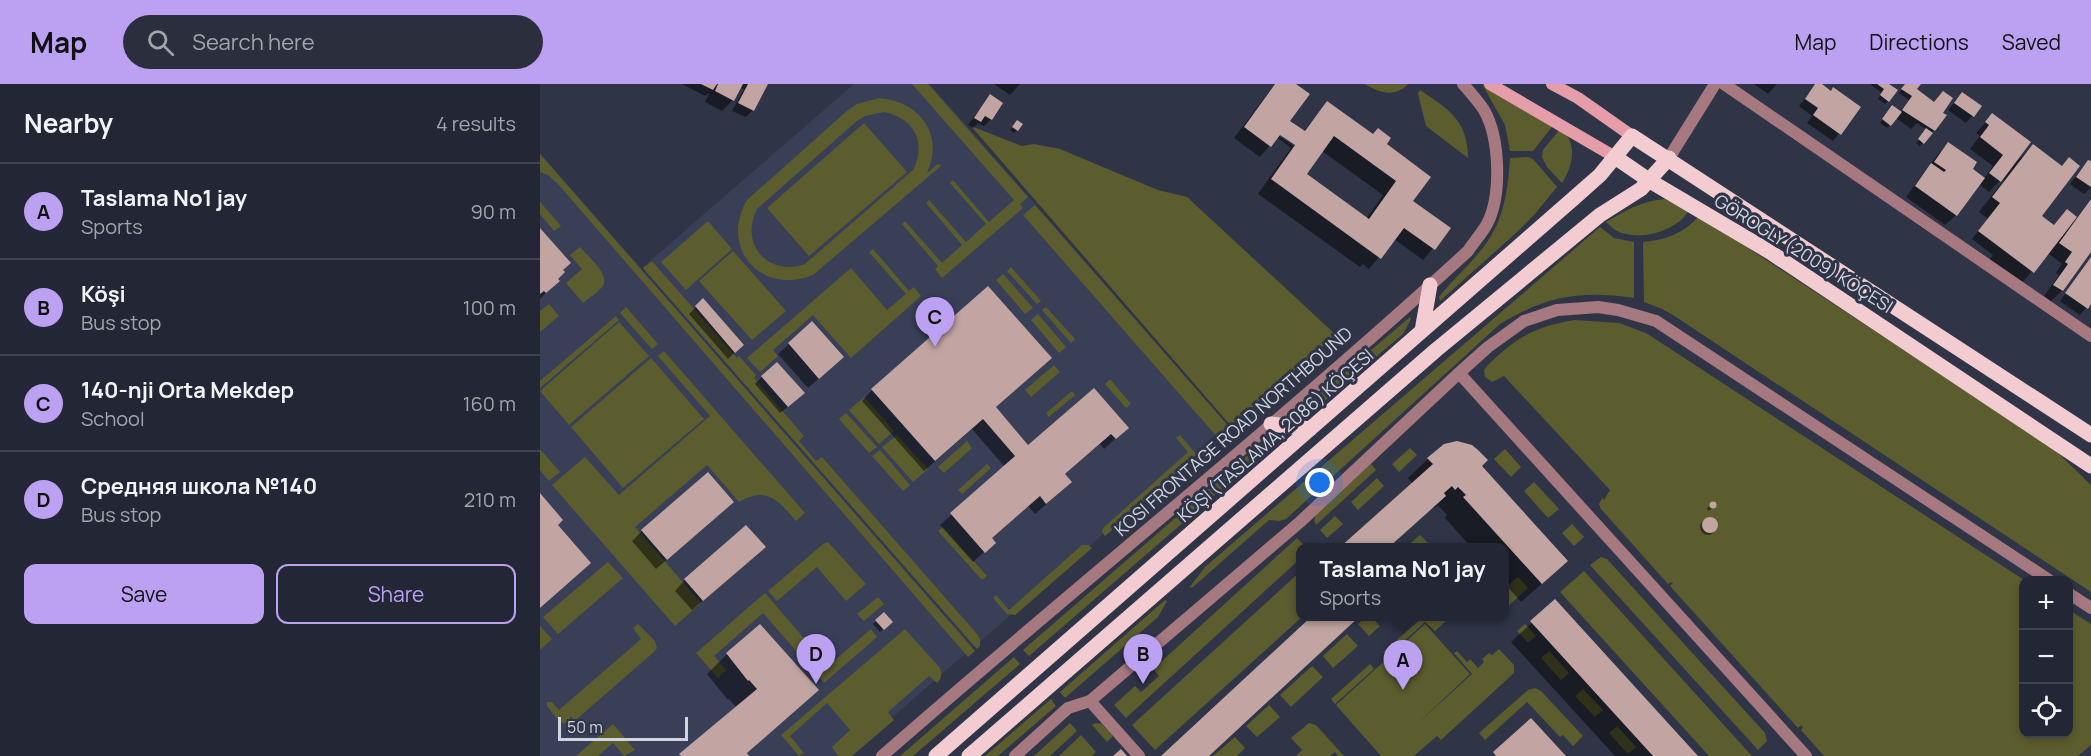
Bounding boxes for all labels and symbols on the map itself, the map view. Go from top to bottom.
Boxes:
street label: GÖROGLY (2009) KÖÇESI [1710,188,1898,318]
pin: C [916,298,954,347]
street label: KOSI FRONTAGE ROAD NORTHBOUND [1109,321,1357,541]
street label: KÖŞI (TASLAMA, 2086) KÖÇESI [1172,343,1378,527]
your location [1305,468,1334,497]
pin: D [796,634,836,684]
pin: B [1124,634,1162,684]
pin: A [1384,640,1422,690]
scale bar [558,714,688,742]

